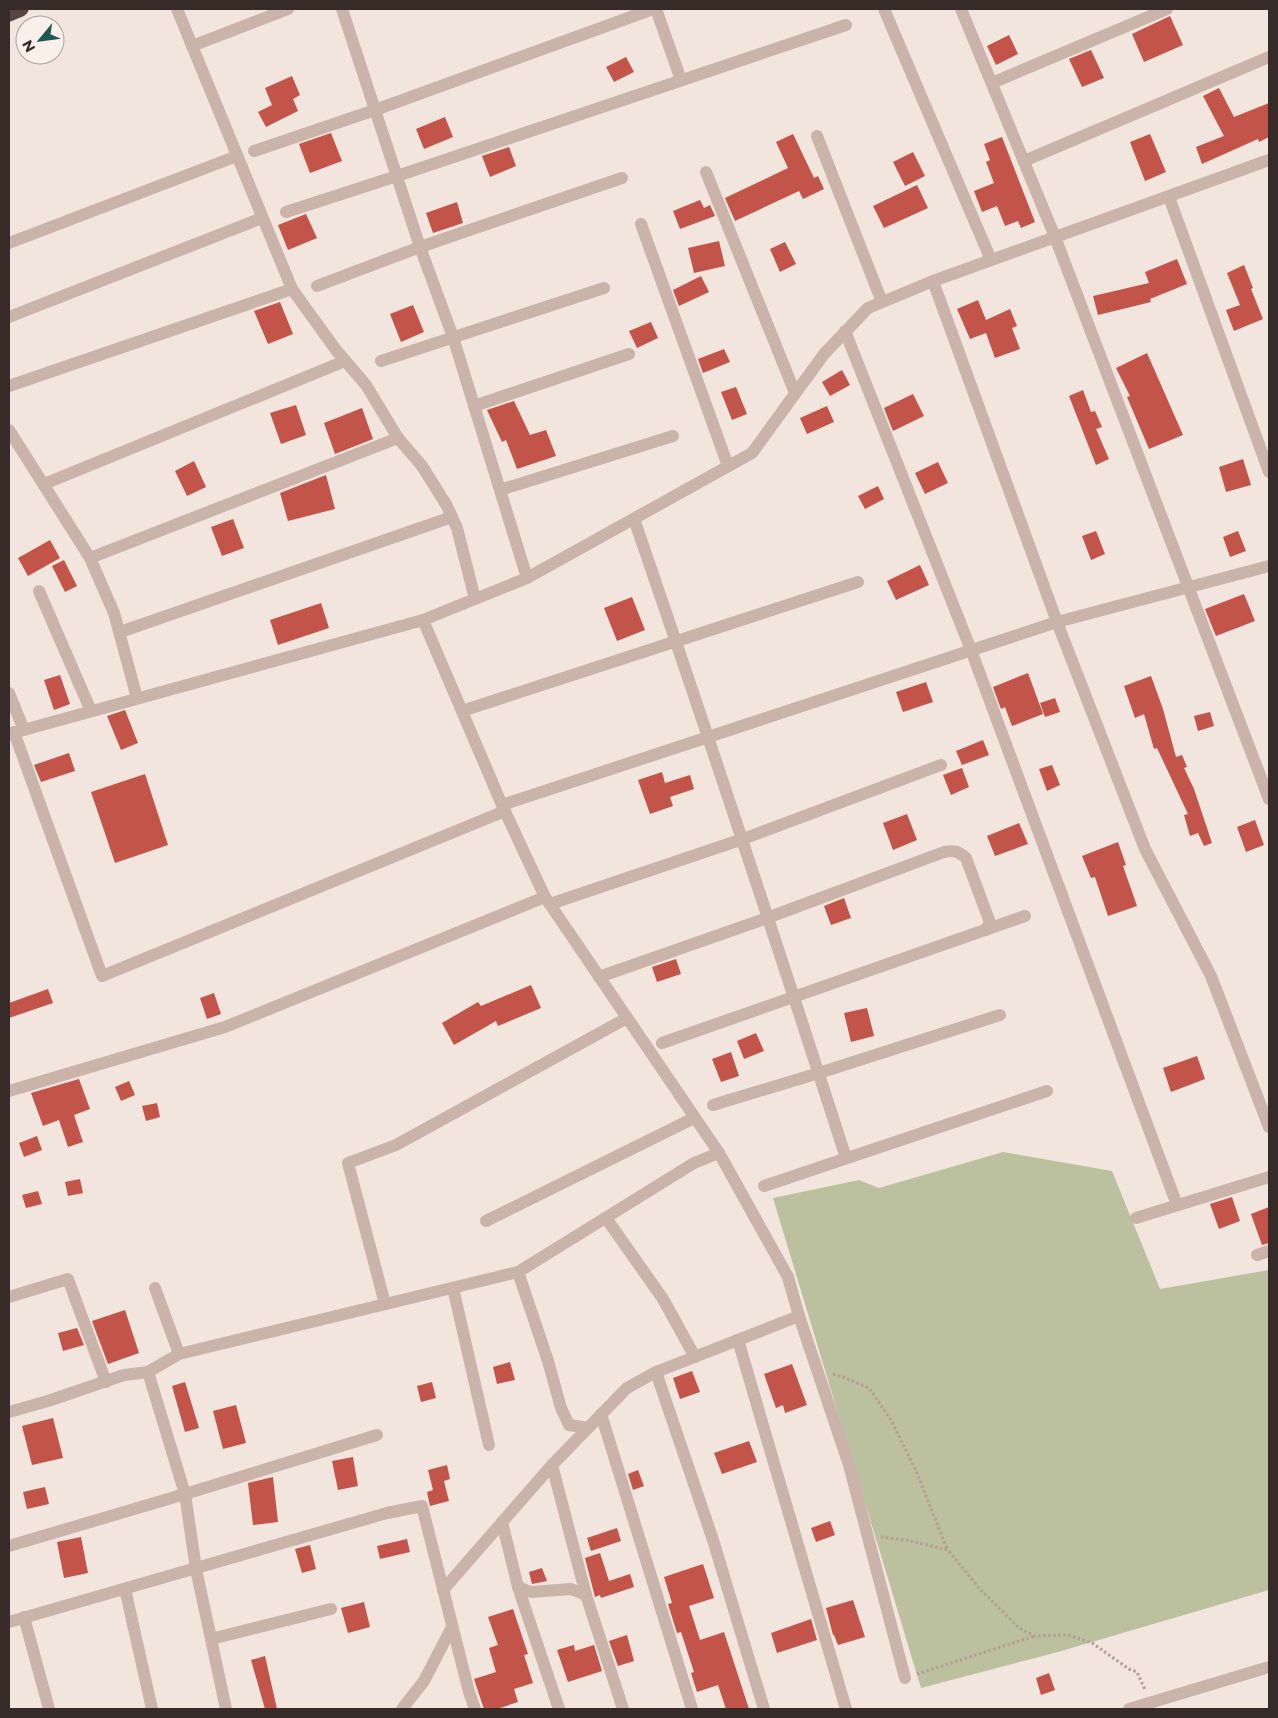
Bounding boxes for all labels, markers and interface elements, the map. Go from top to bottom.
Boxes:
north arrow [15,15,65,65]
text: N [18,37,39,56]

